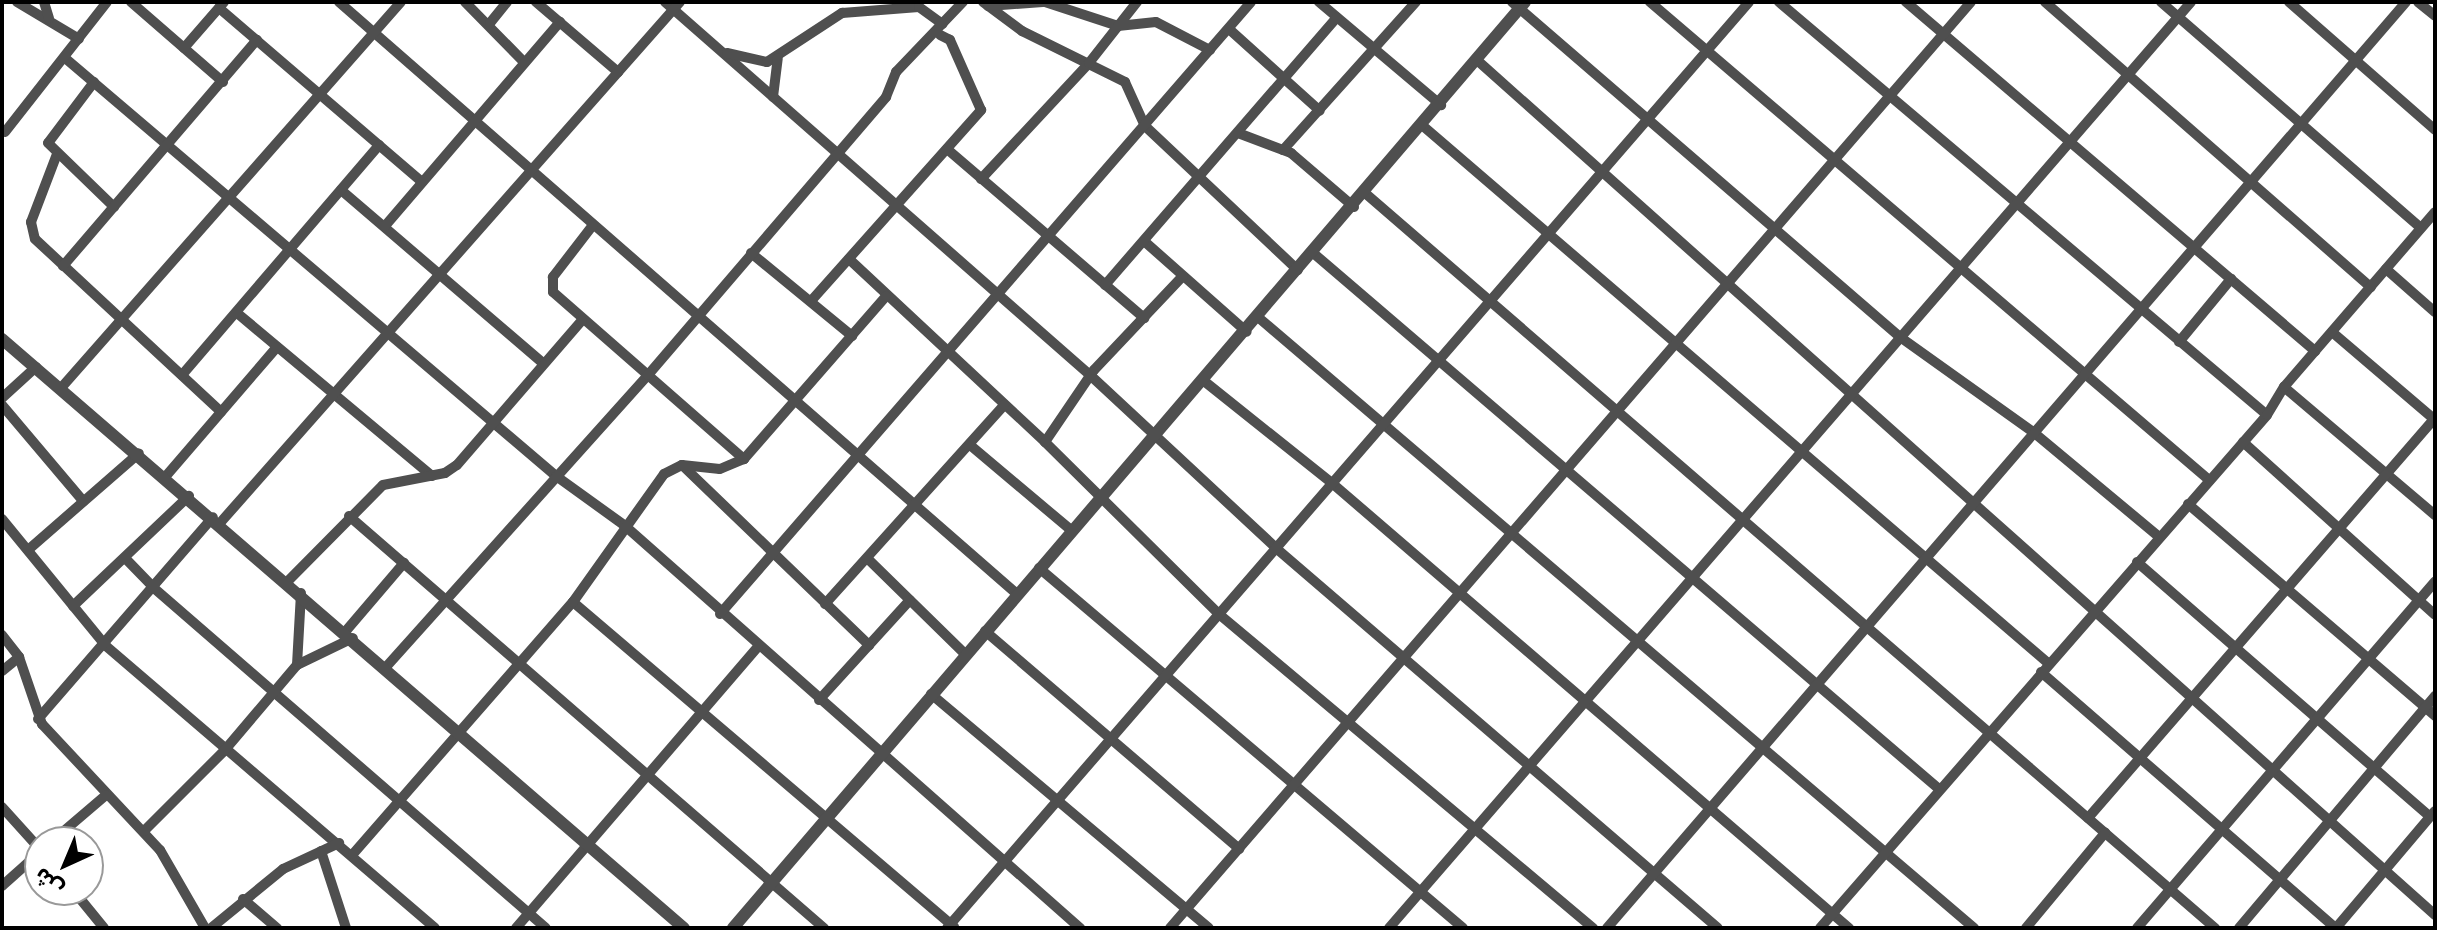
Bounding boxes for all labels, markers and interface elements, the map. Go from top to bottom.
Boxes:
north arrow [24,826,104,906]
text: ش [29,863,68,902]

